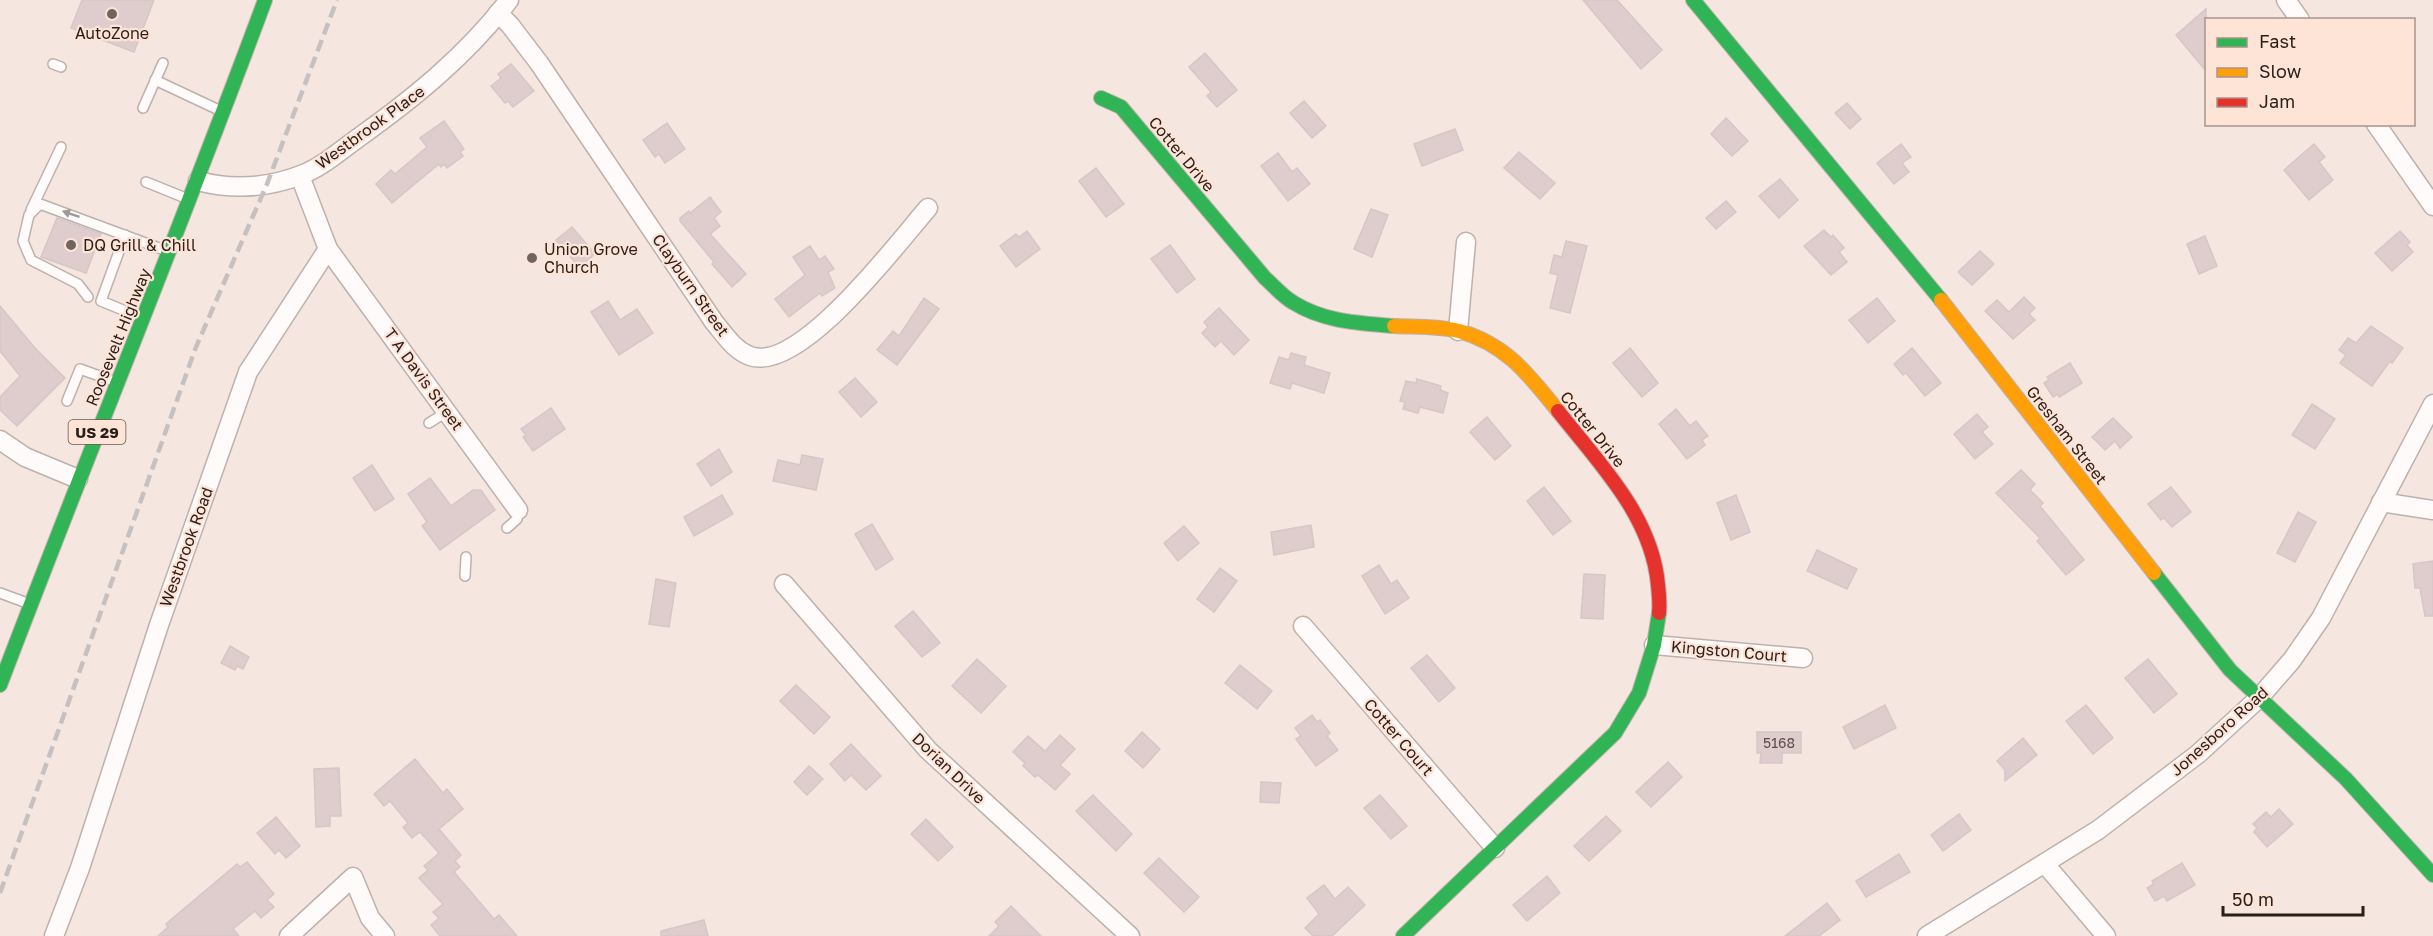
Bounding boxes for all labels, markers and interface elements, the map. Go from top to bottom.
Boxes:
marker: AutoZone [105,7,119,21]
legend [2205,18,2415,126]
place label: AutoZone [75,23,149,43]
text: Fast [2259,30,2296,52]
text: Slow [2259,60,2302,82]
street label: Westbrook Place [312,81,428,173]
text: Jam [2259,90,2295,112]
street label: Cotter Drive [1145,112,1219,196]
one-way arrow [61,209,79,219]
street label: Clayburn Street [648,230,734,340]
place label: DQ Grill & Chill [83,235,196,255]
marker: DQ Grill & Chill [64,238,78,252]
place label: Union Grove Church [544,239,638,277]
marker: Union Grove Church [525,251,539,265]
street label: Roosevelt Highway [81,265,155,409]
street label: T A Davis Street [380,324,468,434]
street label: Gresham Street [2022,382,2112,488]
street label: Cotter Drive [1556,387,1630,471]
road number: US 29 [68,420,126,444]
street label: Westbrook Road [155,484,217,610]
street label: Kingston Court [1670,636,1788,666]
street label: Jonesboro Road [2166,682,2272,780]
street label: Cotter Court [1360,694,1438,780]
street label: Dorian Drive [908,728,990,808]
house number: 5168 [1763,734,1795,751]
scale bar [2223,879,2362,917]
text: 50 m [2232,888,2274,910]

